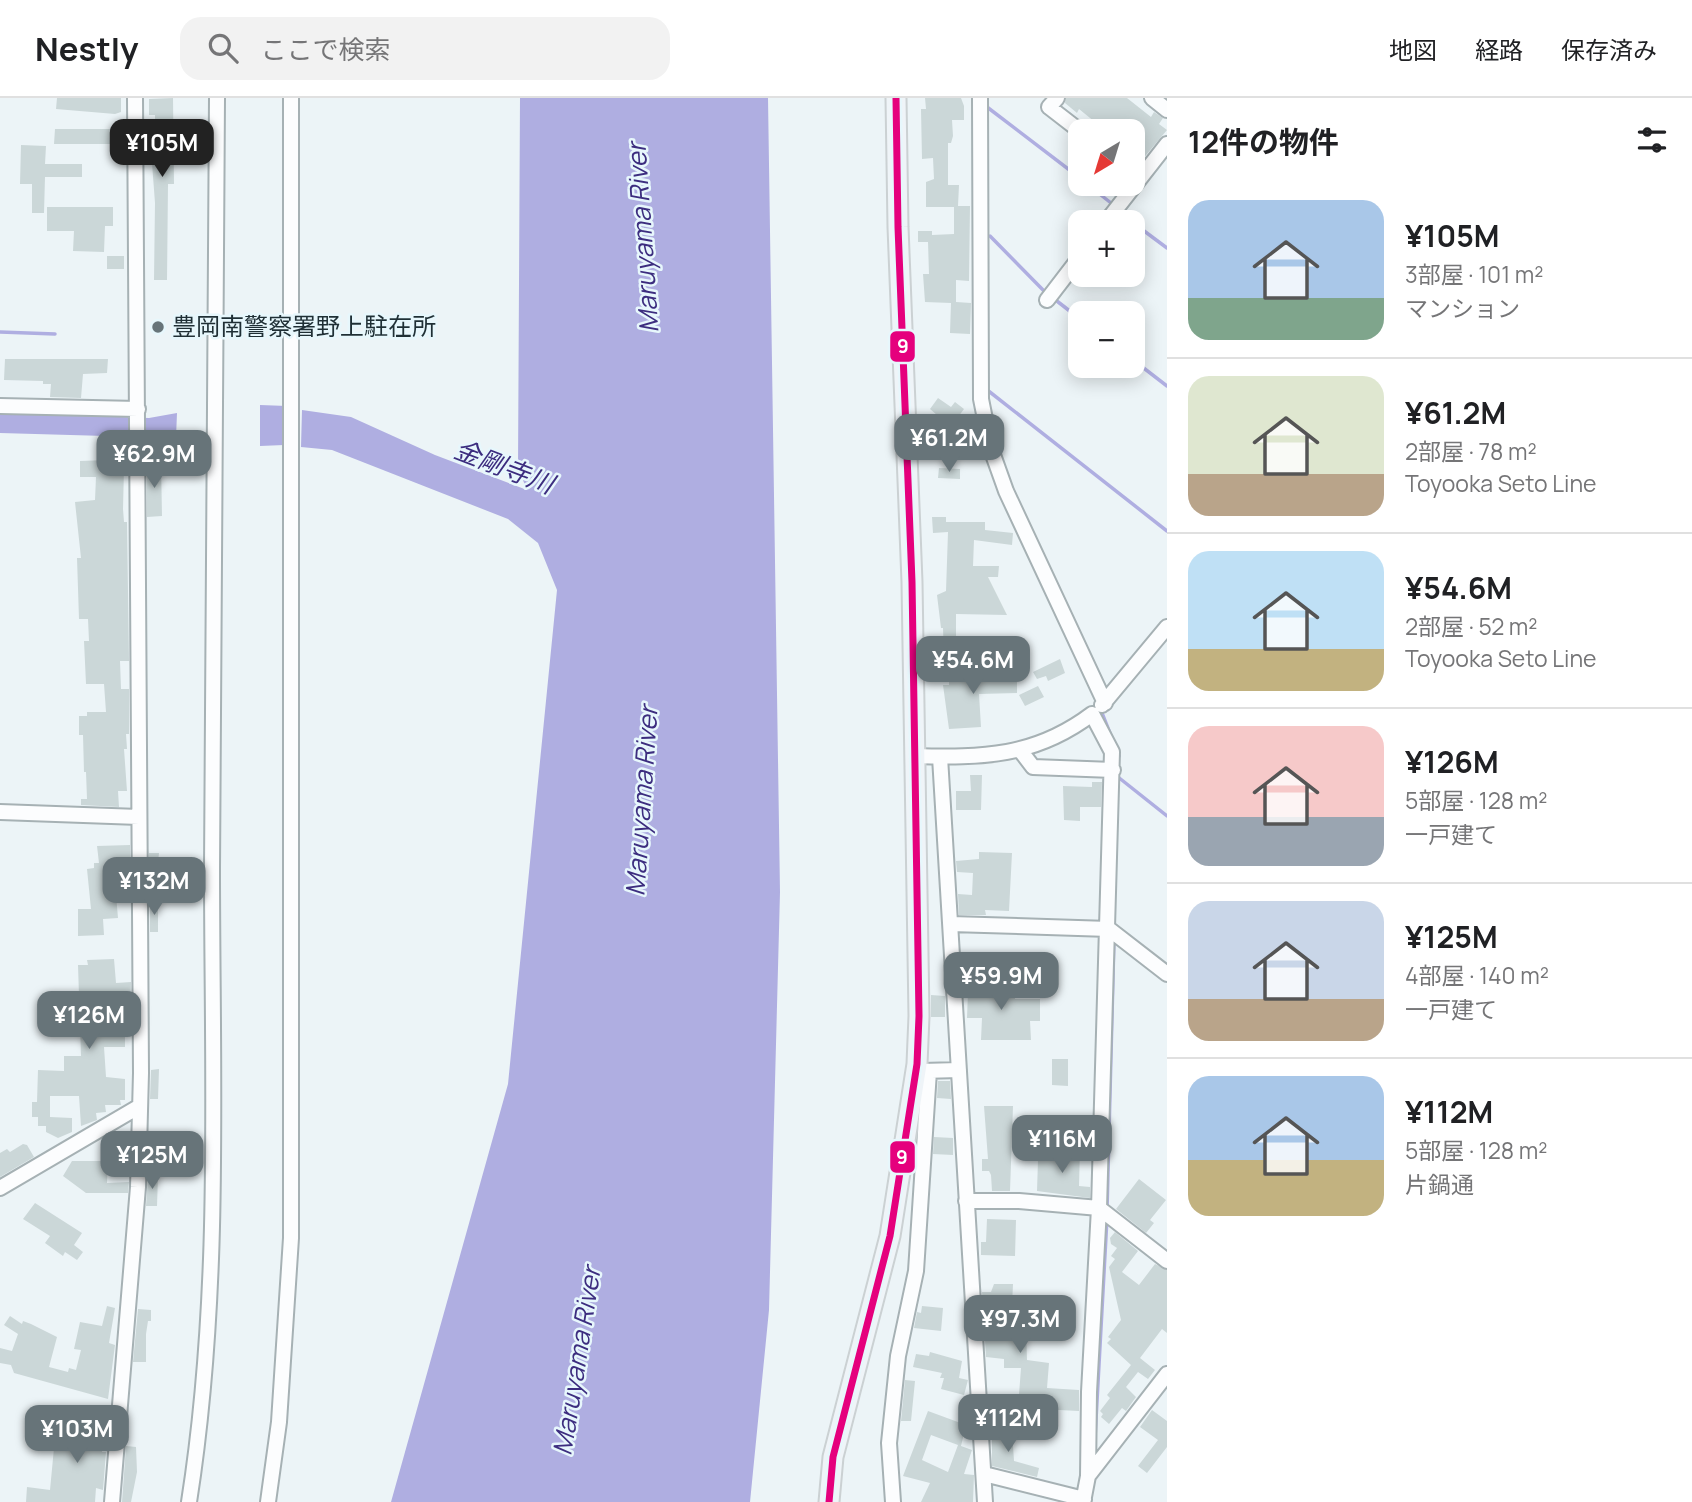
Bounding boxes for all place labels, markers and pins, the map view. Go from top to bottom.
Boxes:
pin: ¥105M [113,120,211,179]
place label: 豊岡南警察署野上駐在所 [172,309,436,342]
marker: 豊岡南警察署野上駐在所 [150,319,166,335]
pin: ¥61.2M [892,414,1006,474]
pin: ¥62.9M [97,430,211,490]
pin: ¥54.6M [916,636,1030,696]
pin: ¥132M [105,858,203,917]
pin: ¥59.9M [944,953,1058,1012]
pin: ¥126M [40,992,138,1051]
pin: ¥116M [1013,1116,1111,1175]
pin: ¥125M [103,1132,201,1191]
pin: ¥97.3M [963,1296,1077,1355]
pin: ¥112M [959,1394,1057,1454]
pin: ¥103M [28,1406,126,1465]

